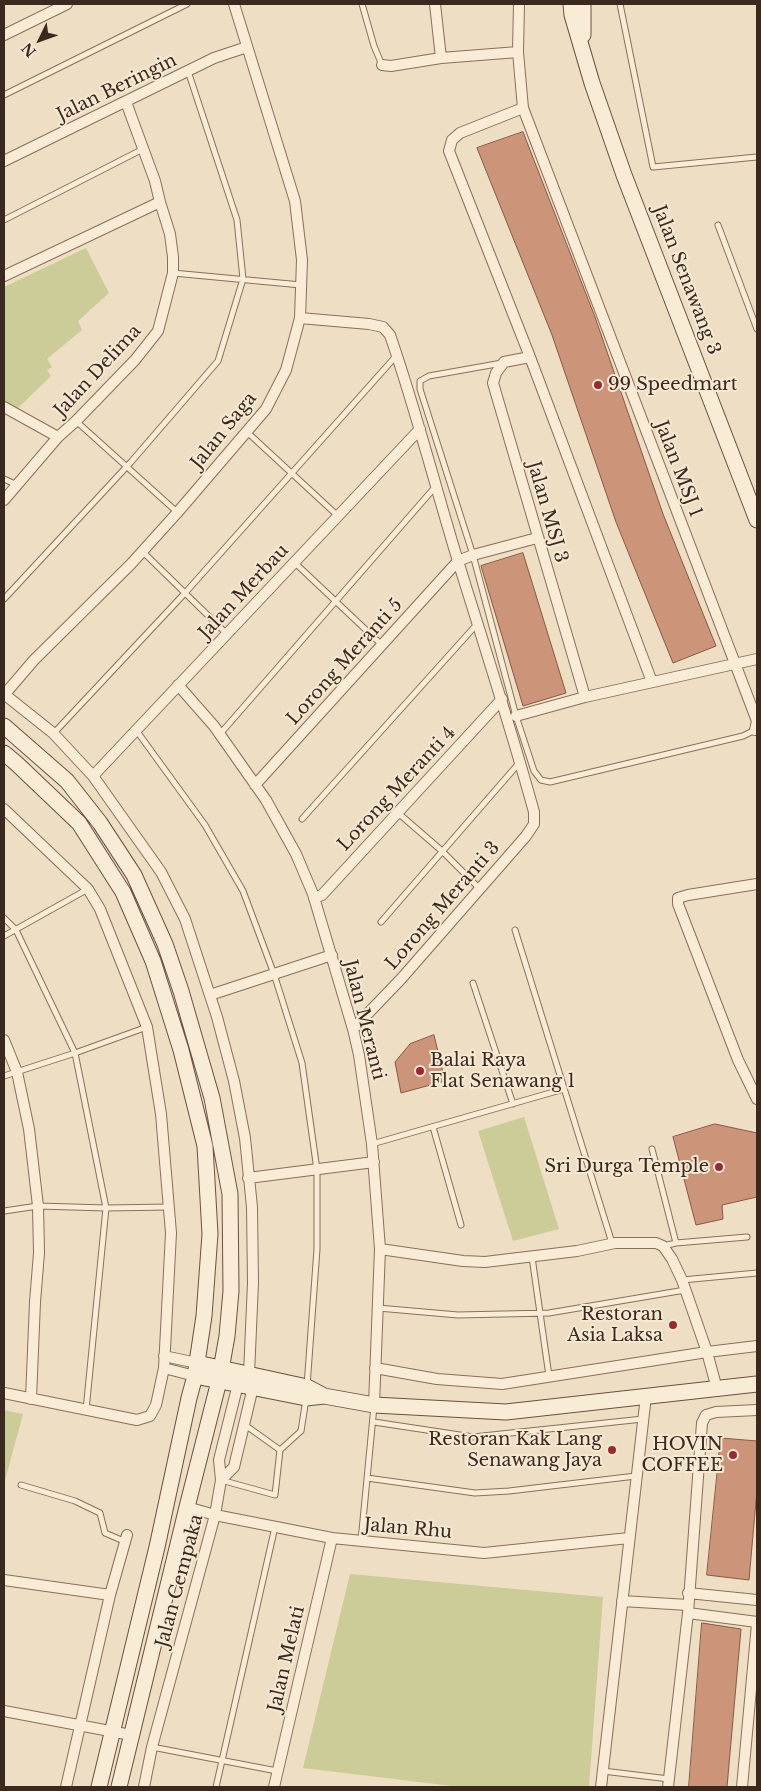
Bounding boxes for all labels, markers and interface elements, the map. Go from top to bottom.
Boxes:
north arrow [15,15,65,65]
text: N [18,39,40,61]
street label: Jalan Beringin [54,50,180,126]
street label: Jalan Senawang 3 [648,202,724,358]
street label: Jalan Delima [50,321,146,421]
place label: 99 Speedmart [608,374,738,396]
marker: 99 Speedmart [592,379,604,391]
street label: Jalan Saga [187,388,261,474]
street label: Jalan MSJ 1 [650,418,706,520]
street label: Jalan MSJ 3 [522,459,572,565]
street label: Jalan Merbau [195,540,293,644]
street label: Lorong Meranti 5 [283,595,407,729]
street label: Lorong Meranti 4 [334,722,460,856]
street label: Lorong Meranti 3 [381,837,505,975]
street label: Jalan Meranti [339,958,389,1082]
place label: Balai Raya Flat Senawang 1 [430,1050,575,1092]
marker: Balai Raya Flat Senawang 1 [414,1065,426,1077]
place label: Sri Durga Temple [544,1156,709,1178]
marker: Sri Durga Temple [713,1161,725,1173]
place label: Restoran Asia Laksa [567,1304,663,1346]
marker: Restoran Asia Laksa [667,1319,679,1331]
place label: Restoran Kak Lang Senawang Jaya [428,1429,602,1472]
place label: HOVIN COFFEE [642,1434,723,1476]
marker: Restoran Kak Lang Senawang Jaya [606,1444,618,1456]
marker: HOVIN COFFEE [727,1449,739,1461]
street label: Jalan Cempaka [152,1512,208,1650]
street label: Jalan Rhu [363,1514,453,1544]
street label: Jalan Melati [264,1604,310,1714]

